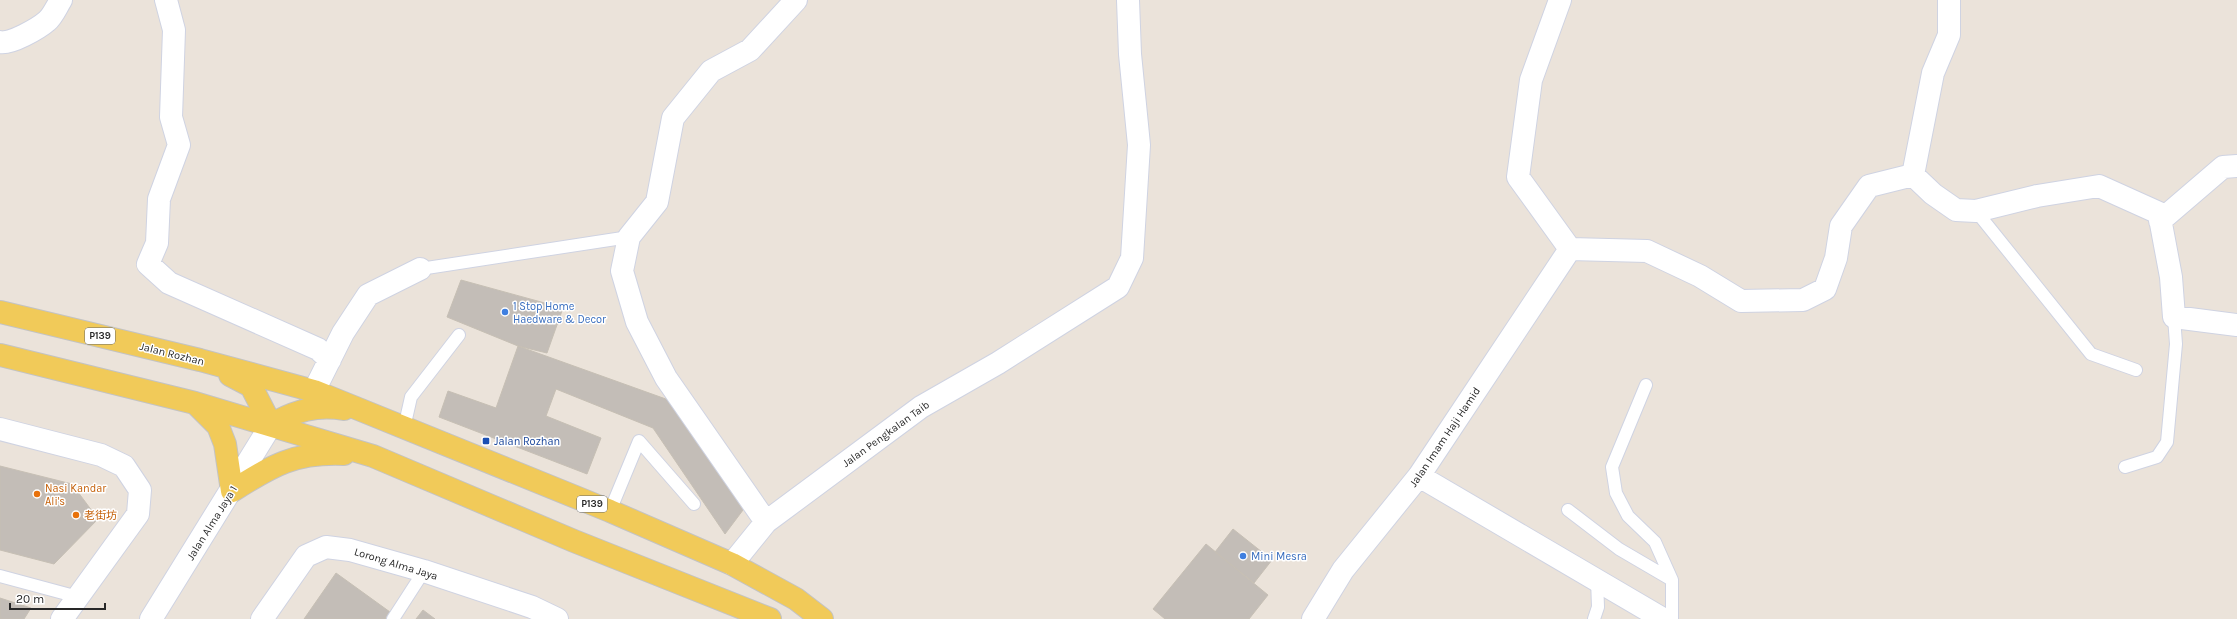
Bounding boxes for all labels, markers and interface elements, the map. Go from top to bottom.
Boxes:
place label: 1 Stop Home Haedware & Decor [513,300,606,326]
marker: 1 Stop Home Haedware & Decor [500,307,510,317]
road number: P139 [85,328,115,344]
street label: Jalan Rozhan [138,340,206,368]
street label: Jalan Imam Haji Hamid [1407,385,1483,489]
street label: Jalan Pengkalan Taib [840,398,932,470]
place label: Jalan Rozhan [494,435,560,448]
marker: Jalan Rozhan [481,436,491,446]
place label: Nasi Kandar Ali's [45,482,106,508]
street label: Jalan Alma Jaya 1 [184,483,240,563]
marker: Nasi Kandar Ali's [32,489,42,499]
road number: P139 [577,496,607,512]
place label: 老街坊 [84,509,117,522]
marker: 老街坊 [71,510,81,520]
street label: Lorong Alma Jaya [353,545,439,583]
place label: Mini Mesra [1251,550,1307,563]
marker: Mini Mesra [1238,551,1248,561]
scale bar [10,585,105,611]
text: 20 m [16,592,44,606]

